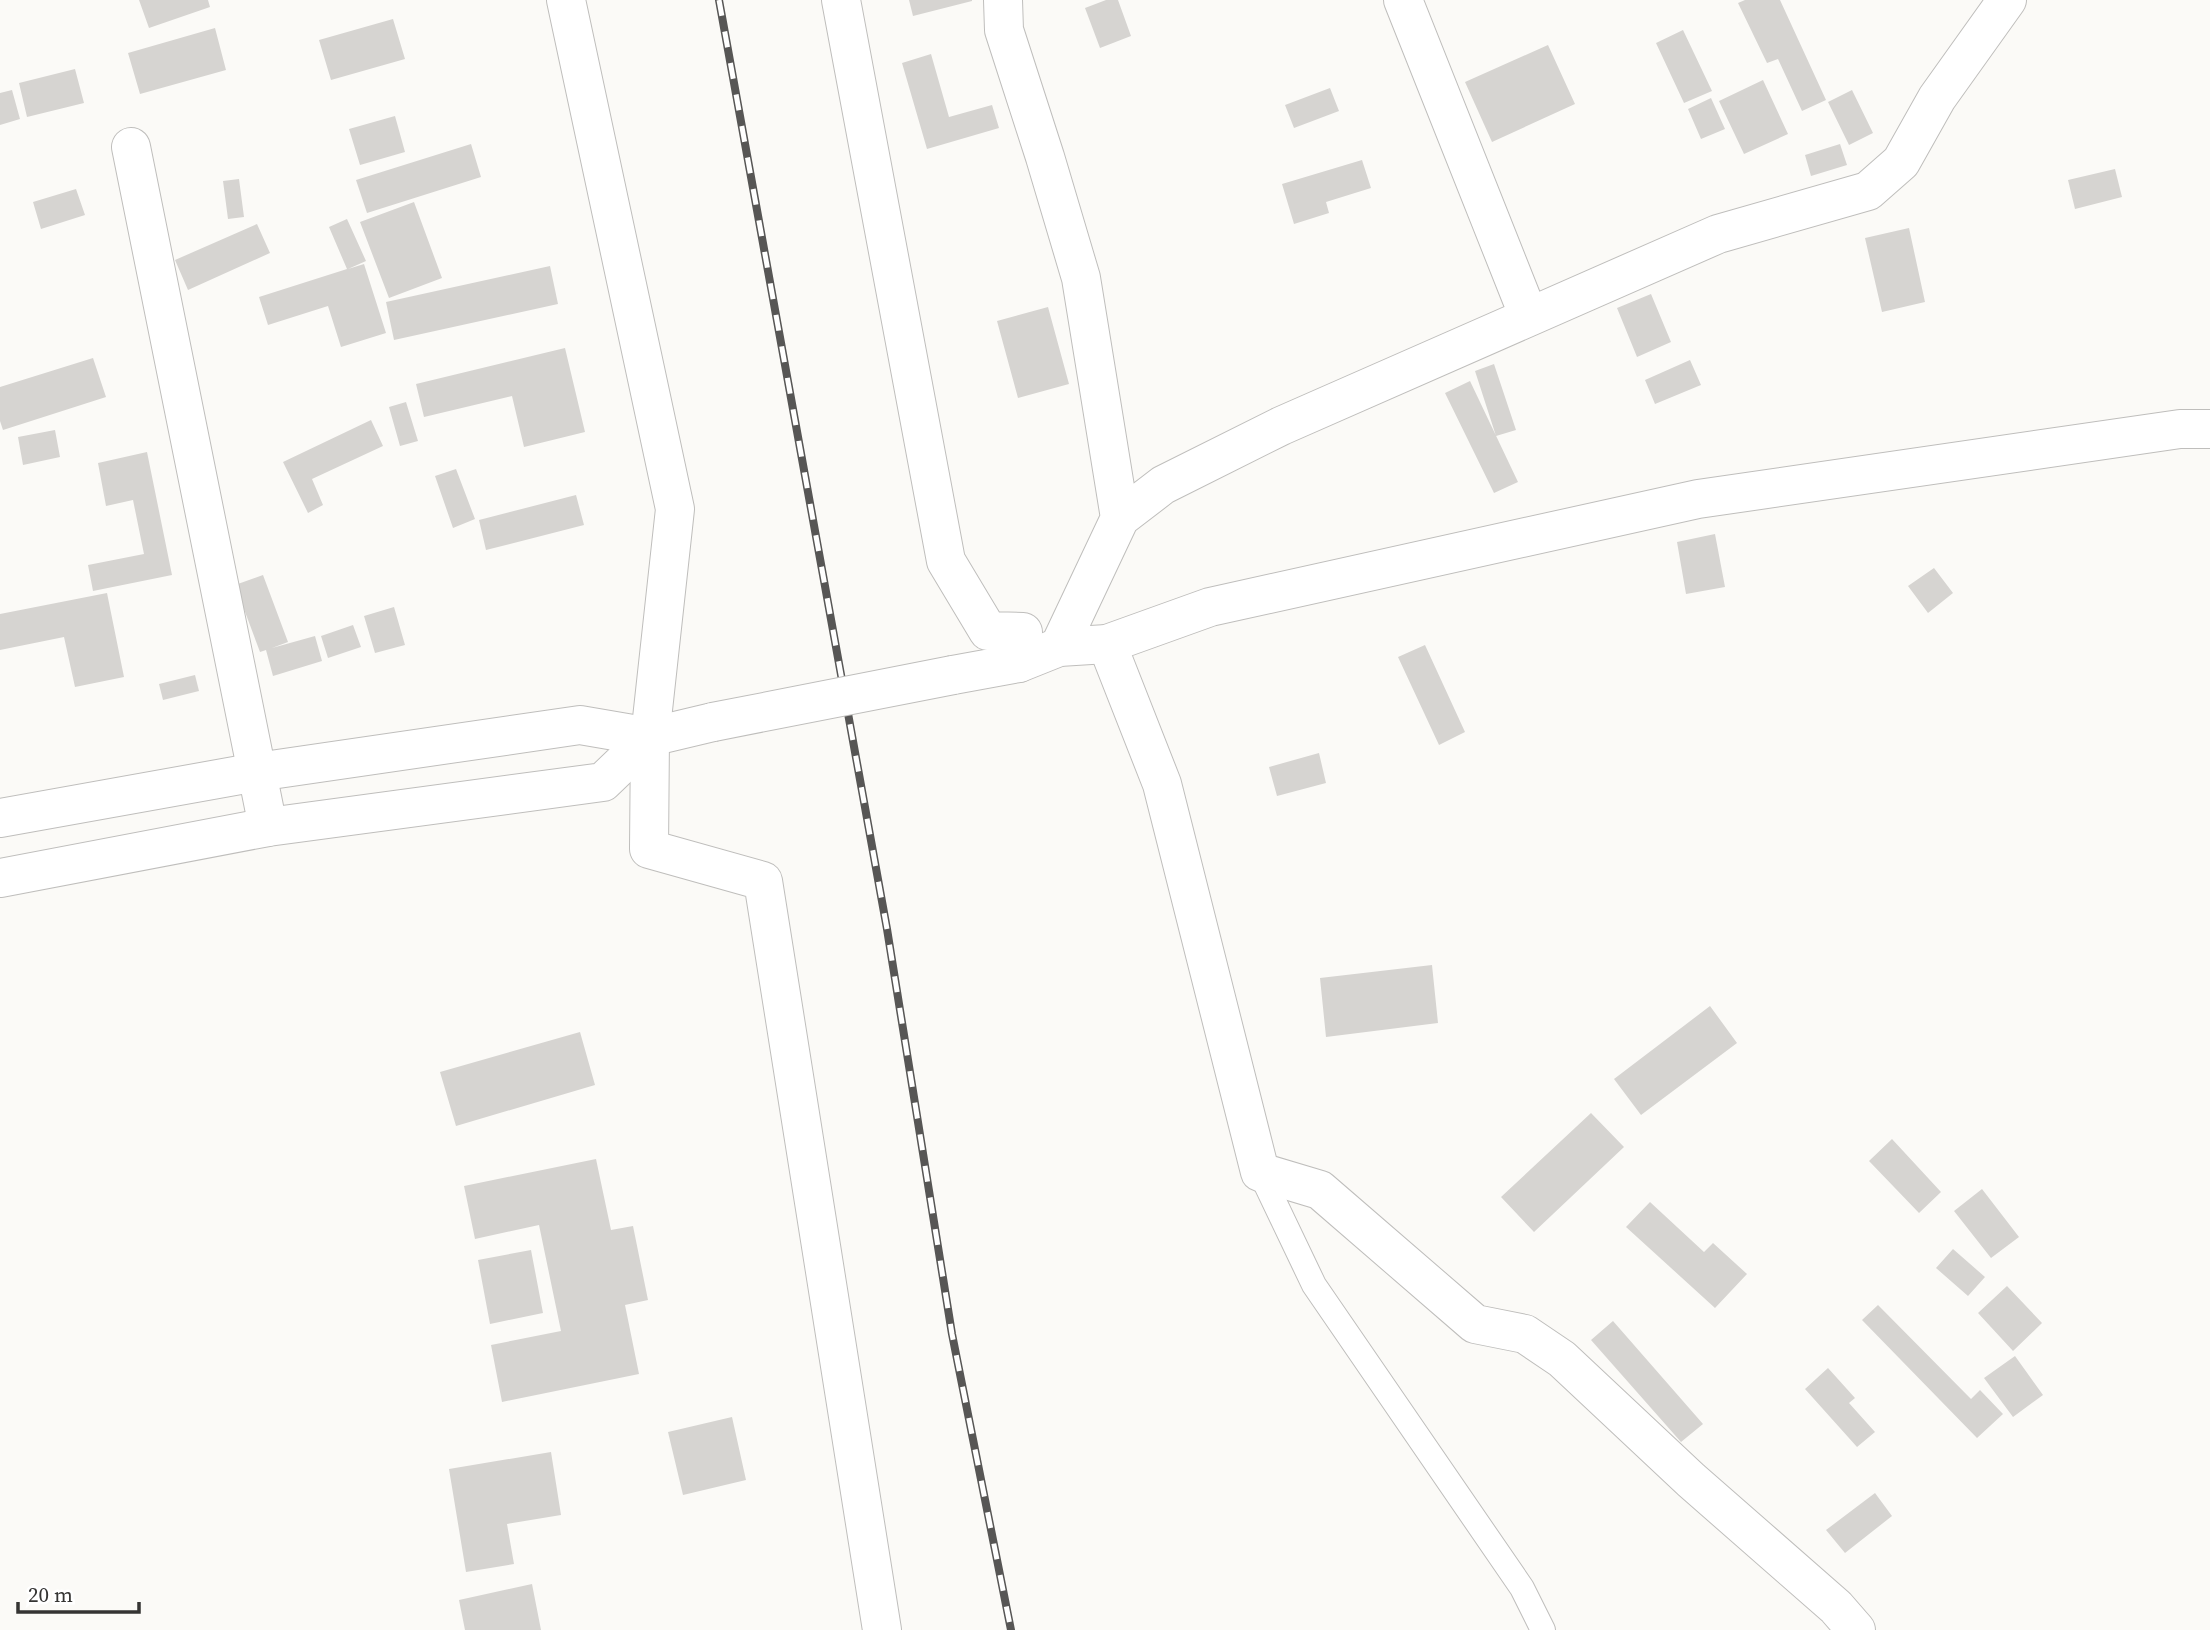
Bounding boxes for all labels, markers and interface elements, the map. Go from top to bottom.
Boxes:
scale bar [18,1570,138,1614]
text: 20 m [28,1580,73,1609]

